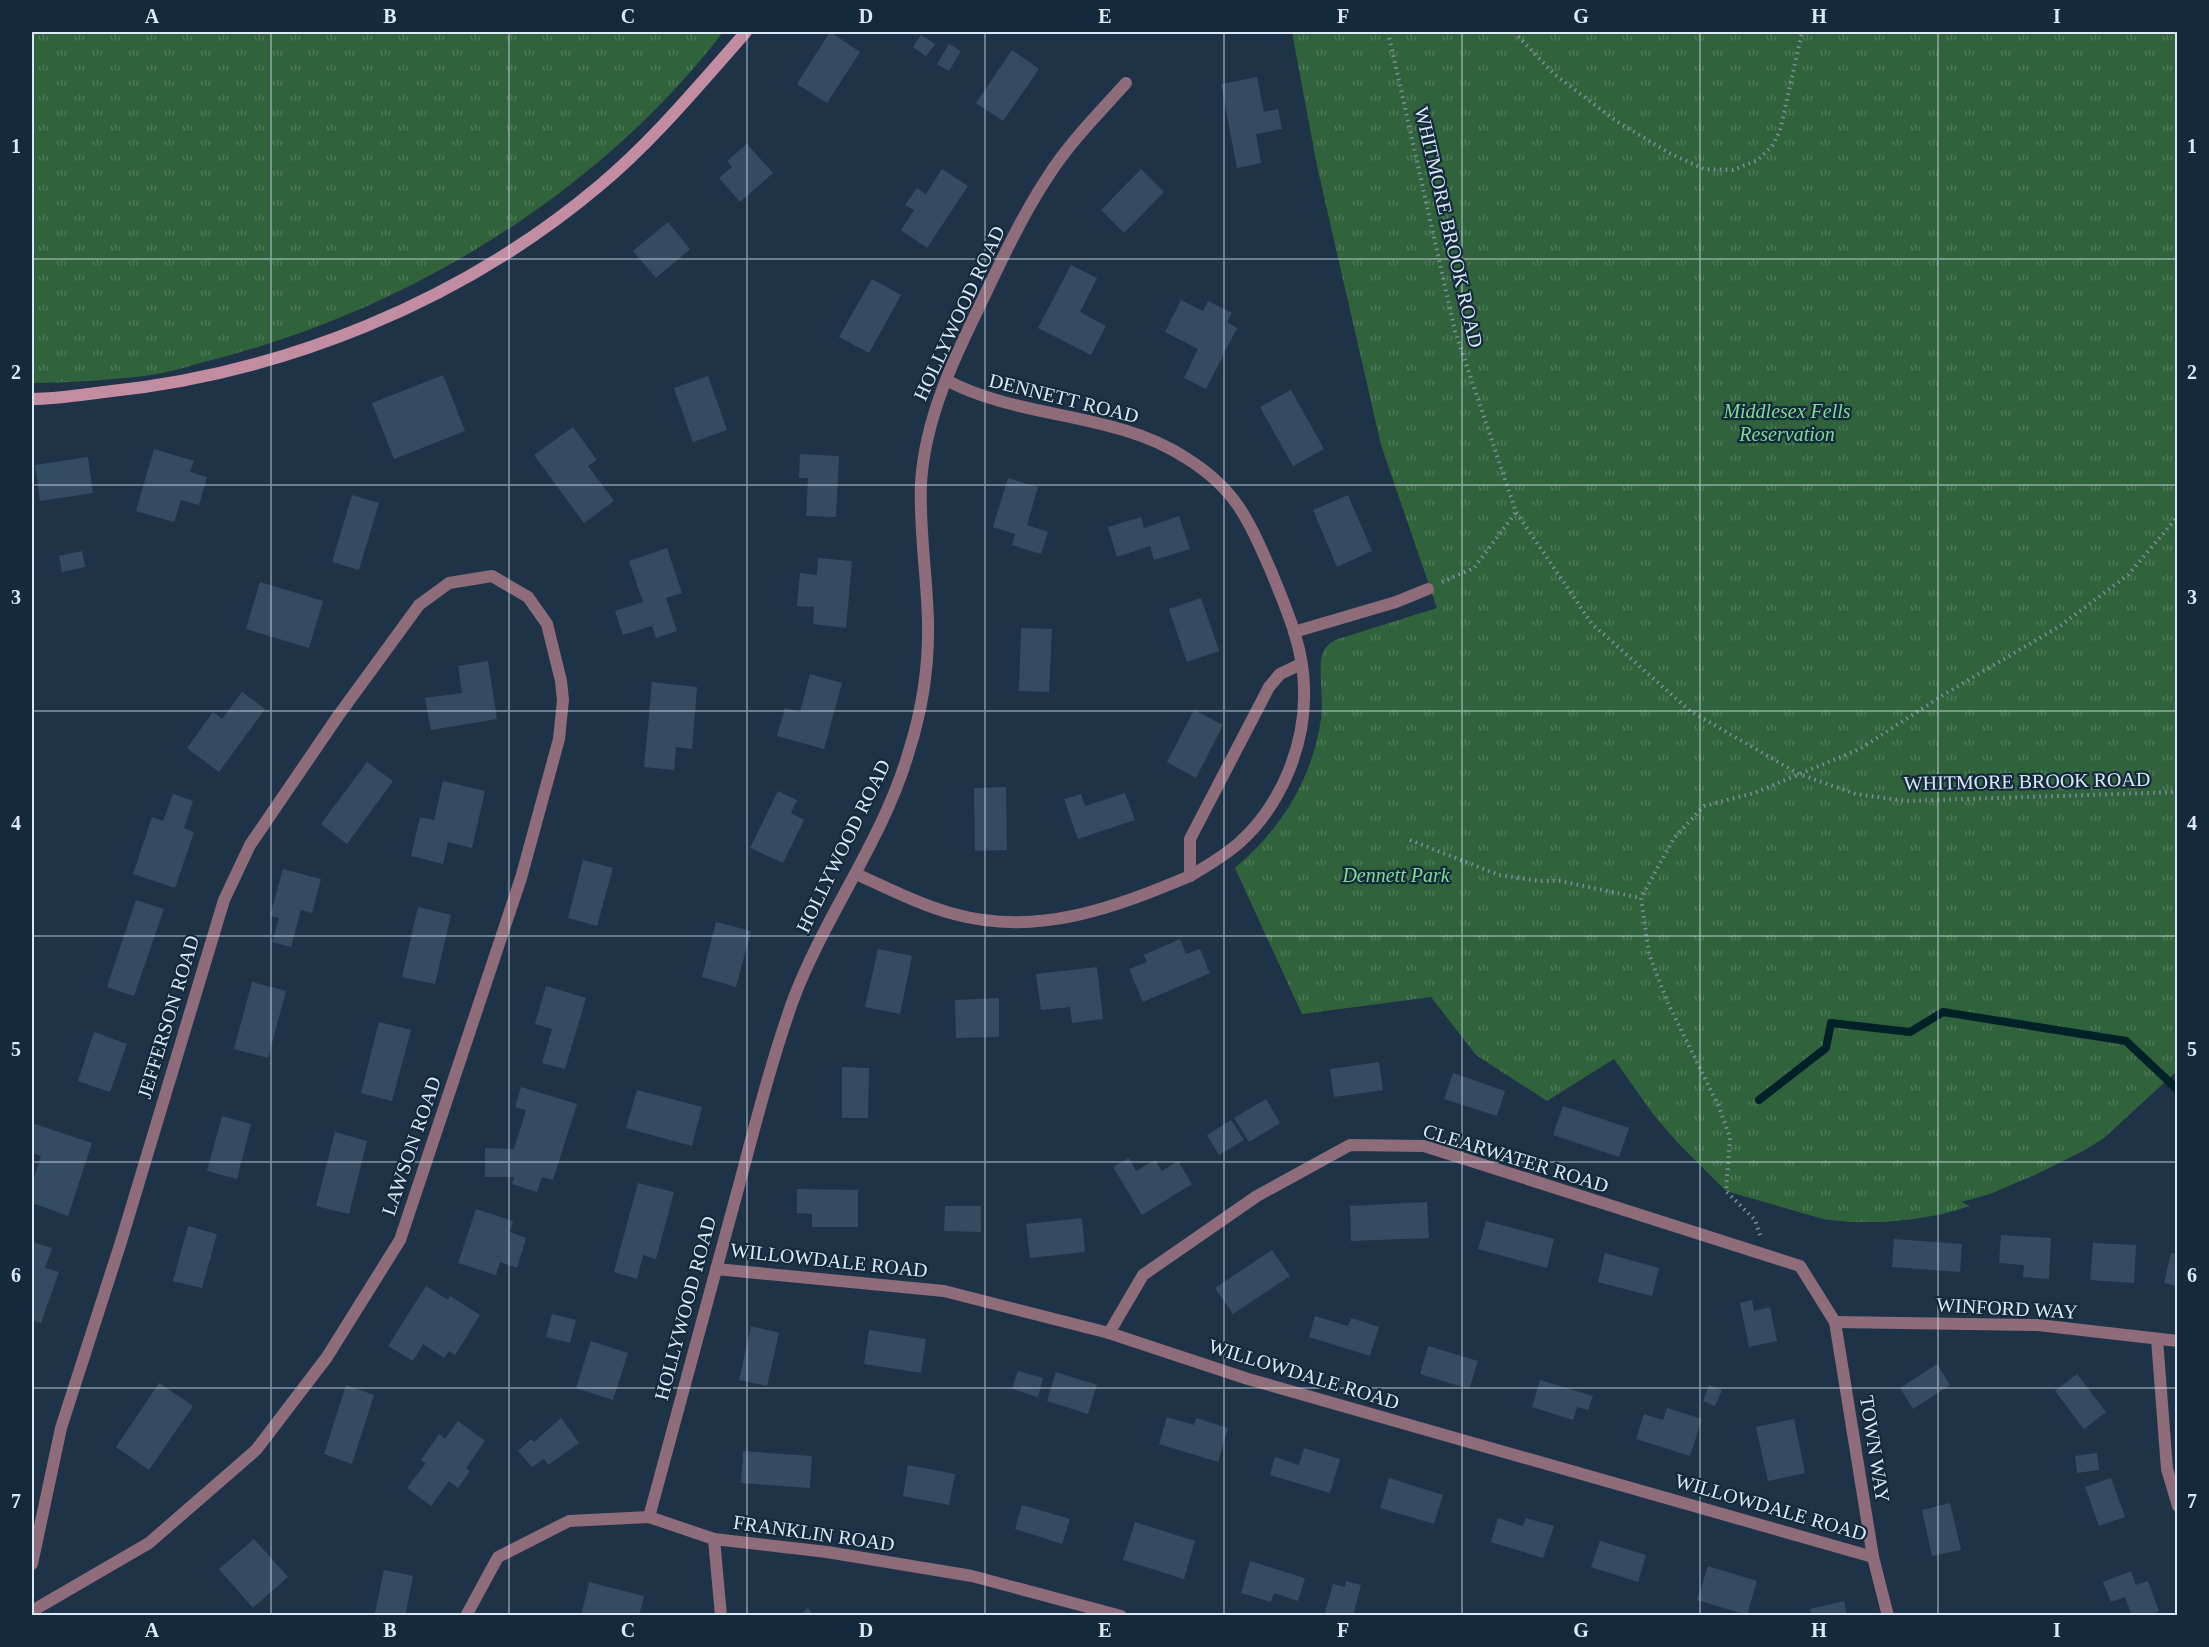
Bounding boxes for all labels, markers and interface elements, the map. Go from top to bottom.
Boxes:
text: A [145,5,160,27]
text: B [383,5,397,27]
text: C [621,5,635,27]
text: D [859,5,873,27]
text: E [1098,5,1112,27]
text: F [1337,5,1349,27]
text: G [1573,5,1589,27]
text: H [1811,5,1827,27]
text: I [2053,5,2061,27]
street label: WHITMORE BROOK ROAD [1411,104,1487,350]
text: 1 [11,135,21,157]
text: 1 [2187,135,2197,157]
street label: HOLLYWOOD ROAD [909,222,1009,404]
text: 2 [11,361,21,383]
text: 2 [2187,361,2197,383]
street label: DENNETT ROAD [987,369,1141,427]
park label: Middlesex Fells Reservation [1722,400,1851,445]
text: 3 [11,586,21,608]
text: 3 [2187,586,2197,608]
street label: HOLLYWOOD ROAD [792,756,894,936]
street label: WHITMORE BROOK ROAD [1903,768,2151,794]
text: 4 [11,812,21,834]
text: 4 [2187,812,2197,834]
park label: Dennett Park [1341,864,1451,886]
street label: JEFFERSON ROAD [133,933,203,1101]
text: 5 [11,1038,21,1060]
text: 5 [2187,1038,2197,1060]
street label: LAWSON ROAD [377,1074,445,1218]
street label: CLEARWATER ROAD [1421,1119,1611,1197]
street label: HOLLYWOOD ROAD [650,1214,720,1402]
street label: WILLOWDALE ROAD [729,1239,929,1281]
text: 6 [11,1264,21,1286]
text: 6 [2187,1264,2197,1286]
street label: WINFORD WAY [1936,1293,2078,1323]
street label: WILLOWDALE ROAD [1206,1334,1402,1414]
street label: TOWN WAY [1856,1394,1894,1504]
street label: WILLOWDALE ROAD [1673,1469,1869,1545]
text: 7 [11,1490,21,1512]
text: 7 [2187,1490,2197,1512]
street label: FRANKLIN ROAD [732,1511,896,1555]
text: A [145,1619,160,1641]
text: B [383,1619,397,1641]
text: C [621,1619,635,1641]
text: D [859,1619,873,1641]
text: E [1098,1619,1112,1641]
text: F [1337,1619,1349,1641]
text: G [1573,1619,1589,1641]
text: H [1811,1619,1827,1641]
text: I [2053,1619,2061,1641]

